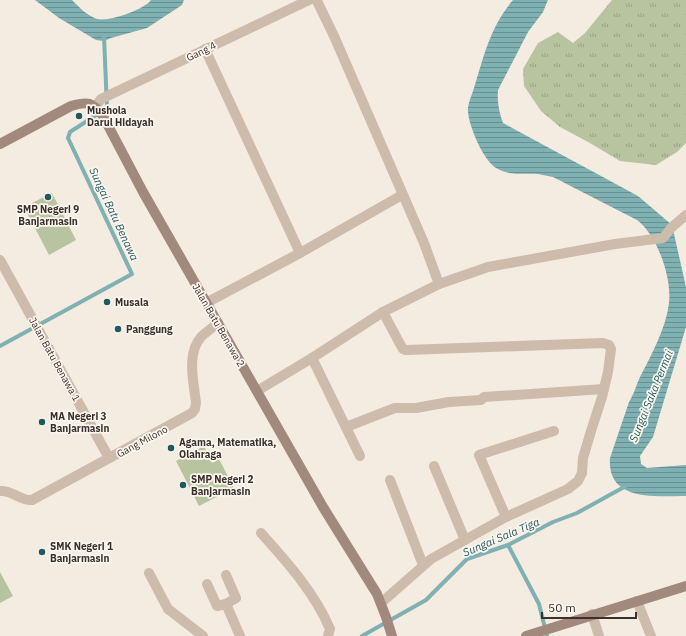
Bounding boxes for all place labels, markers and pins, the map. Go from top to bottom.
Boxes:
place label: Mushola Darul Hidayah [87,104,154,129]
marker: Mushola Darul Hidayah [74,111,84,121]
marker: SMP Negeri 9 Banjarmasin [43,192,53,202]
place label: SMP Negeri 9 Banjarmasin [17,203,79,228]
place label: Musala [115,296,149,309]
marker: Musala [102,297,112,307]
place label: Panggung [126,323,173,336]
marker: Panggung [113,324,123,334]
place label: MA Negeri 3 Banjarmasin [50,410,109,435]
marker: MA Negeri 3 Banjarmasin [37,417,47,427]
place label: Agama, Matematika, Olahraga [179,436,276,461]
marker: Agama, Matematika, Olahraga [166,443,176,453]
place label: SMP Negeri 2 Banjarmasin [191,473,254,498]
marker: SMP Negeri 2 Banjarmasin [178,480,188,490]
place label: SMK Negeri 1 Banjarmasin [50,540,113,565]
marker: SMK Negeri 1 Banjarmasin [37,547,47,557]

